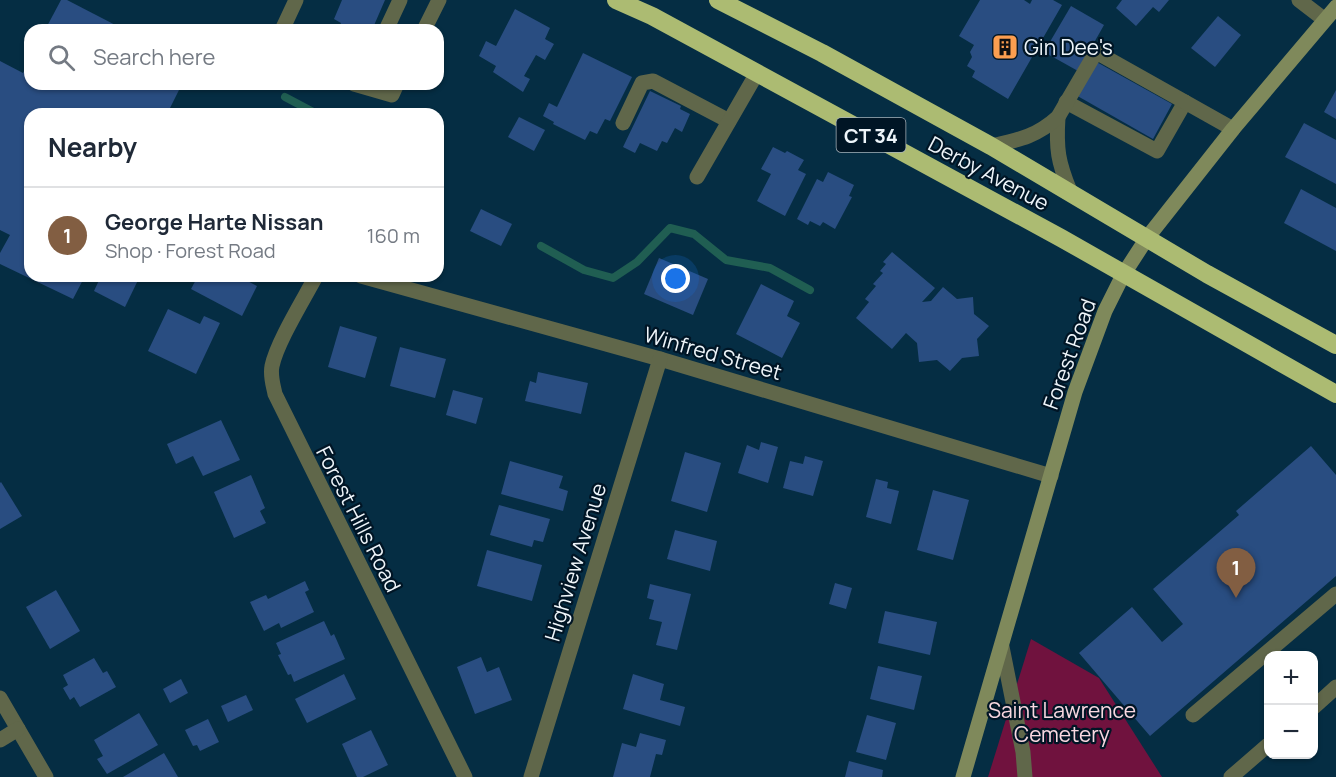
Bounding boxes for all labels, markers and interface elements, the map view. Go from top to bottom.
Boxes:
search box [24,24,444,90]
building icon: Gin Dee's [990,32,1020,62]
place label: Gin Dee's [1024,33,1113,61]
icon: search [45,41,78,74]
text: Search here [93,42,215,72]
road number: CT 34 [836,118,906,152]
text: Nearby [48,129,137,165]
street label: Derby Avenue [924,129,1054,217]
text: George Harte Nissan [105,207,324,237]
text: 1 [63,222,72,249]
text: 160 m [367,222,420,249]
text: Shop · Forest Road [105,237,276,264]
your location [661,264,690,293]
street label: Forest Road [1036,295,1102,413]
street label: Winfred Street [641,320,785,386]
street label: Forest Hills Road [310,441,408,597]
street label: Highview Avenue [538,480,612,644]
pin: 1 [1216,548,1256,598]
map controls [1264,651,1318,759]
button: + [1264,651,1318,705]
park label: Saint Lawrence Cemetery [988,696,1136,748]
button: − [1264,705,1318,759]

